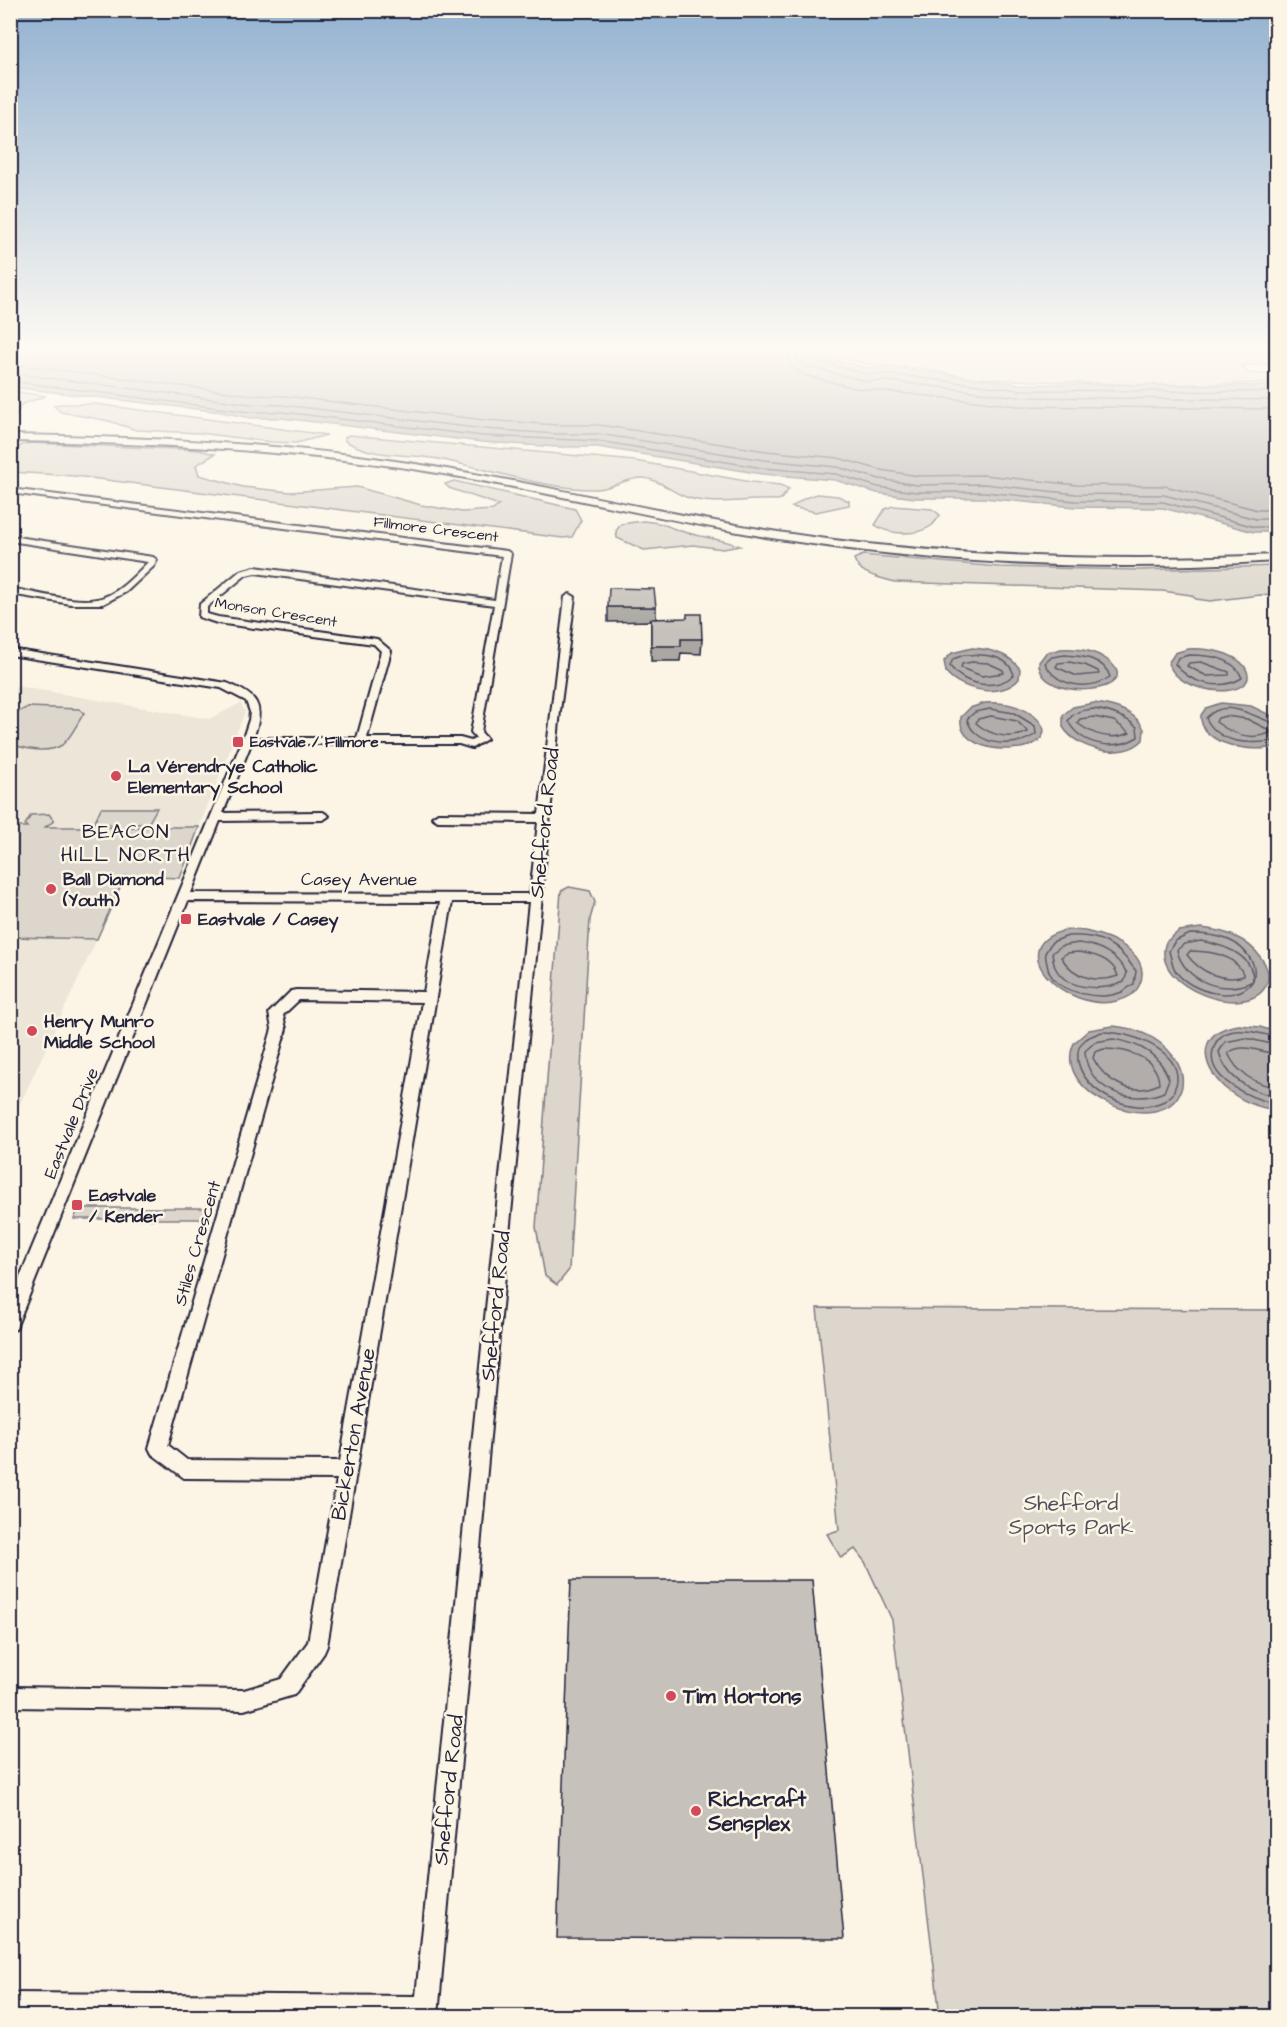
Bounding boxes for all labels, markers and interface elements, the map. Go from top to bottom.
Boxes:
street label: Fillmore Crescent [372,511,500,548]
street label: Monson Crescent [213,592,339,633]
place label: Eastvale / Fillmore [250,732,379,753]
marker: Eastvale / Fillmore [231,735,245,749]
street label: Shefford Road [522,746,567,900]
place label: La Vérendrye Catholic Elementary School [128,754,318,801]
marker: La Vérendrye Catholic Elementary School [109,769,123,783]
district label: BEACON HILL NORTH [61,818,191,869]
place label: Ball Diamond (Youth) [62,867,165,913]
street label: Casey Avenue [301,867,417,893]
marker: Ball Diamond (Youth) [44,882,58,896]
place label: Eastvale / Casey [198,907,338,933]
marker: Eastvale / Casey [179,912,193,926]
place label: Henry Munro Middle School [44,1009,155,1055]
marker: Henry Munro Middle School [25,1024,39,1038]
street label: Eastvale Drive [38,1064,105,1182]
street label: Stiles Crescent [168,1177,228,1309]
place label: Eastvale / Kender [89,1183,163,1229]
marker: Eastvale / Kender [70,1198,84,1212]
street label: Shefford Road [473,1229,518,1383]
street label: Bickerton Avenue [324,1346,383,1523]
park label: Shefford Sports Park [1009,1489,1133,1543]
place label: Tim Hortons [682,1682,802,1711]
marker: Tim Hortons [664,1689,678,1703]
street label: Shefford Road [426,1713,471,1867]
place label: Richcraft Sensplex [707,1785,807,1839]
marker: Richcraft Sensplex [689,1804,703,1818]

